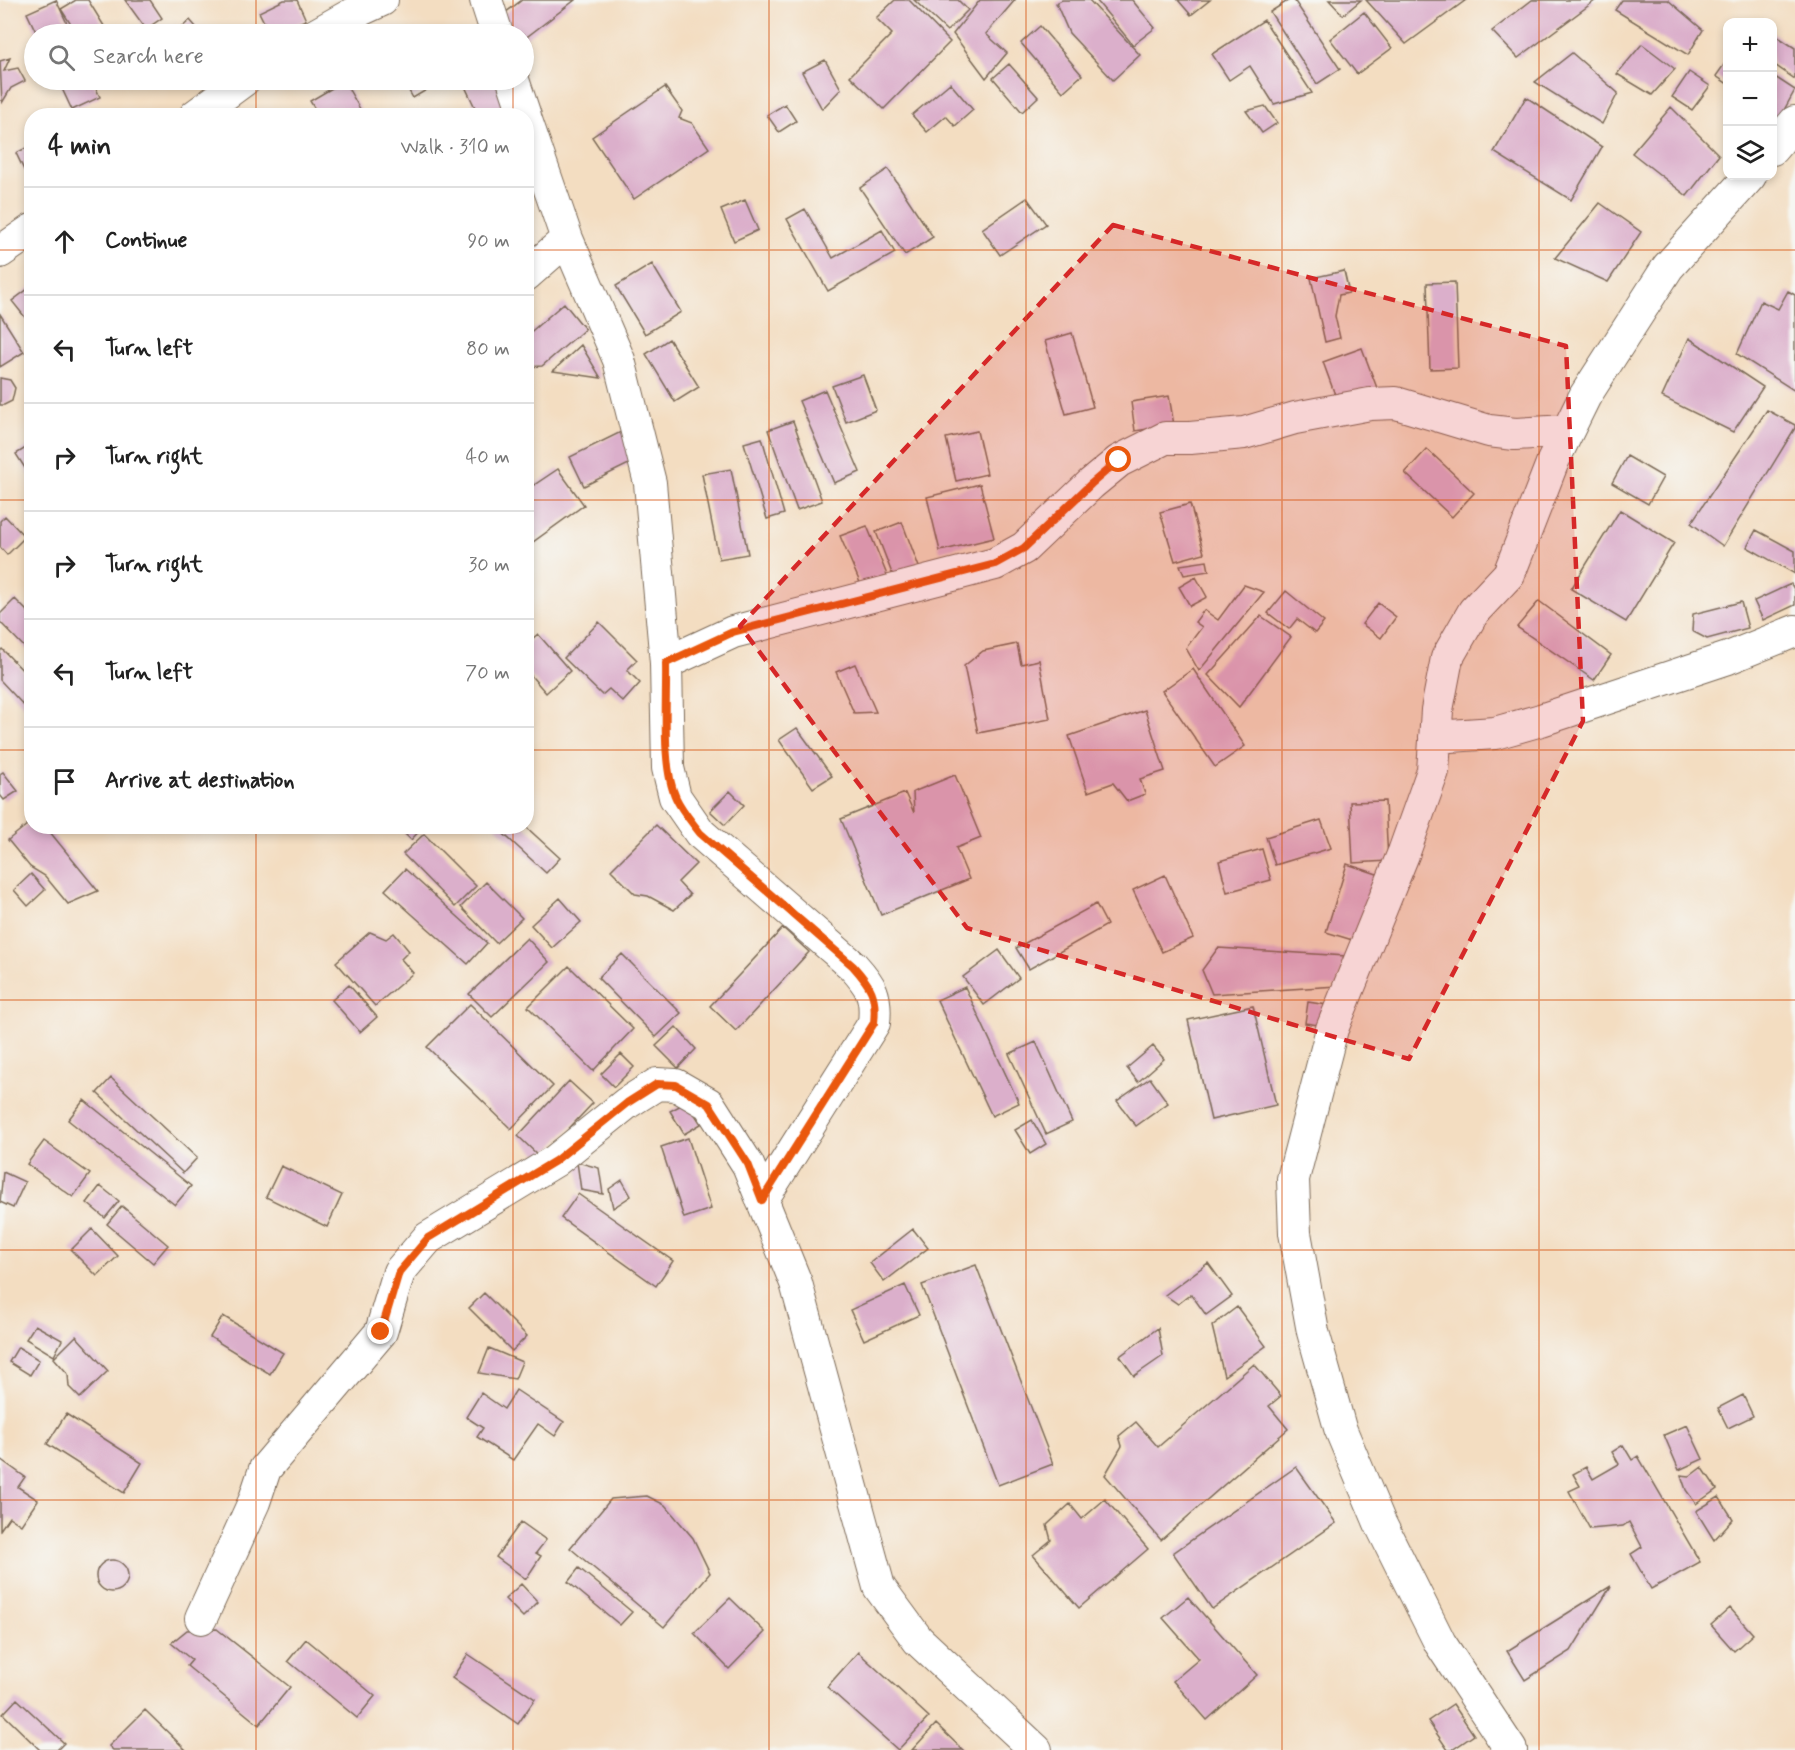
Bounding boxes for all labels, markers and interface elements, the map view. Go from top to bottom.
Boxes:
map controls [1723,18,1777,180]
button: + [1723,18,1777,72]
search box [24,24,534,90]
icon: search [45,41,78,74]
text: Search here [93,43,204,71]
button: − [1723,72,1777,126]
button: layers [1723,126,1777,180]
text: 4 min [48,130,111,164]
text: Walk · 310 m [400,134,510,161]
icon: ahead [48,225,81,258]
text: Continue [105,227,187,255]
text: 90 m [467,228,510,255]
icon: left [48,333,81,366]
text: Turn left [105,335,193,363]
text: 80 m [466,336,510,363]
icon: right [48,441,81,474]
text: Turn right [105,443,203,471]
text: 40 m [466,444,510,471]
route start [1105,446,1131,472]
icon: right [48,549,81,582]
text: Turn right [105,551,203,579]
text: 30 m [468,552,510,579]
icon: left [48,657,81,690]
text: Turn left [105,659,193,687]
text: 70 m [465,660,510,687]
icon: arrive [48,765,81,798]
text: Arrive at destination [105,767,295,795]
route end [367,1318,393,1344]

